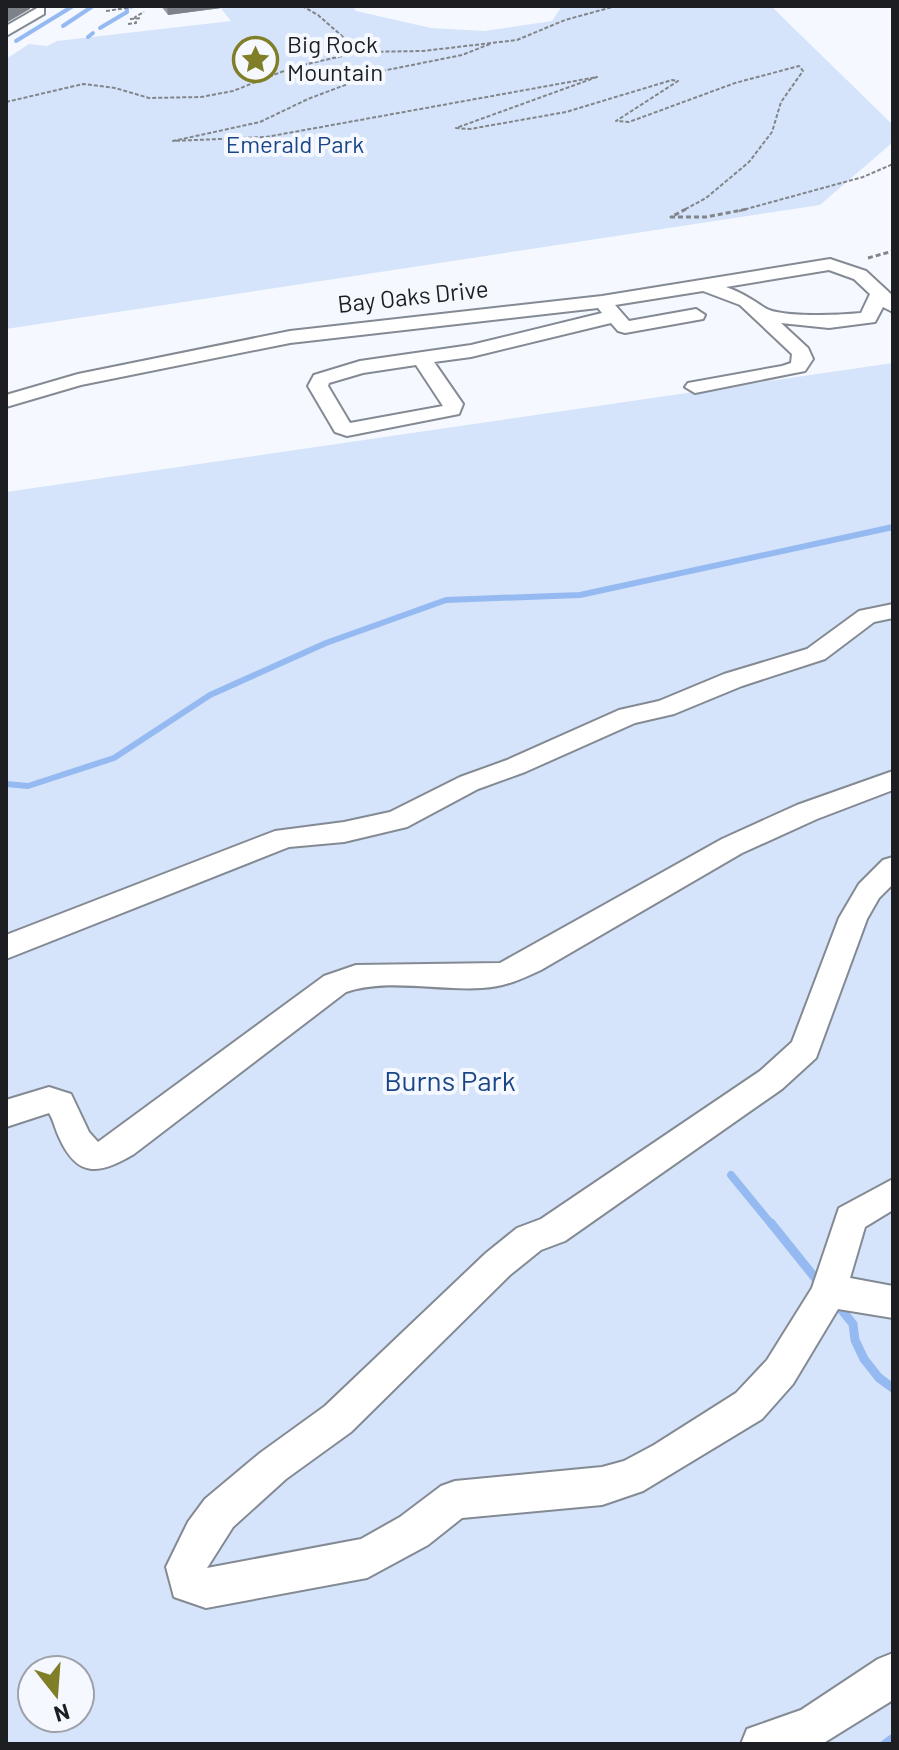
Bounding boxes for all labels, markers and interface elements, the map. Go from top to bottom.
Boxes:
place label: Big Rock Mountain [287,29,383,86]
place icon: Big Rock Mountain [232,35,280,83]
park label: Emerald Park [226,129,364,158]
street label: Bay Oaks Drive [336,273,490,318]
park label: Burns Park [384,1063,516,1097]
north arrow [16,1654,96,1734]
text: N [51,1700,73,1729]

